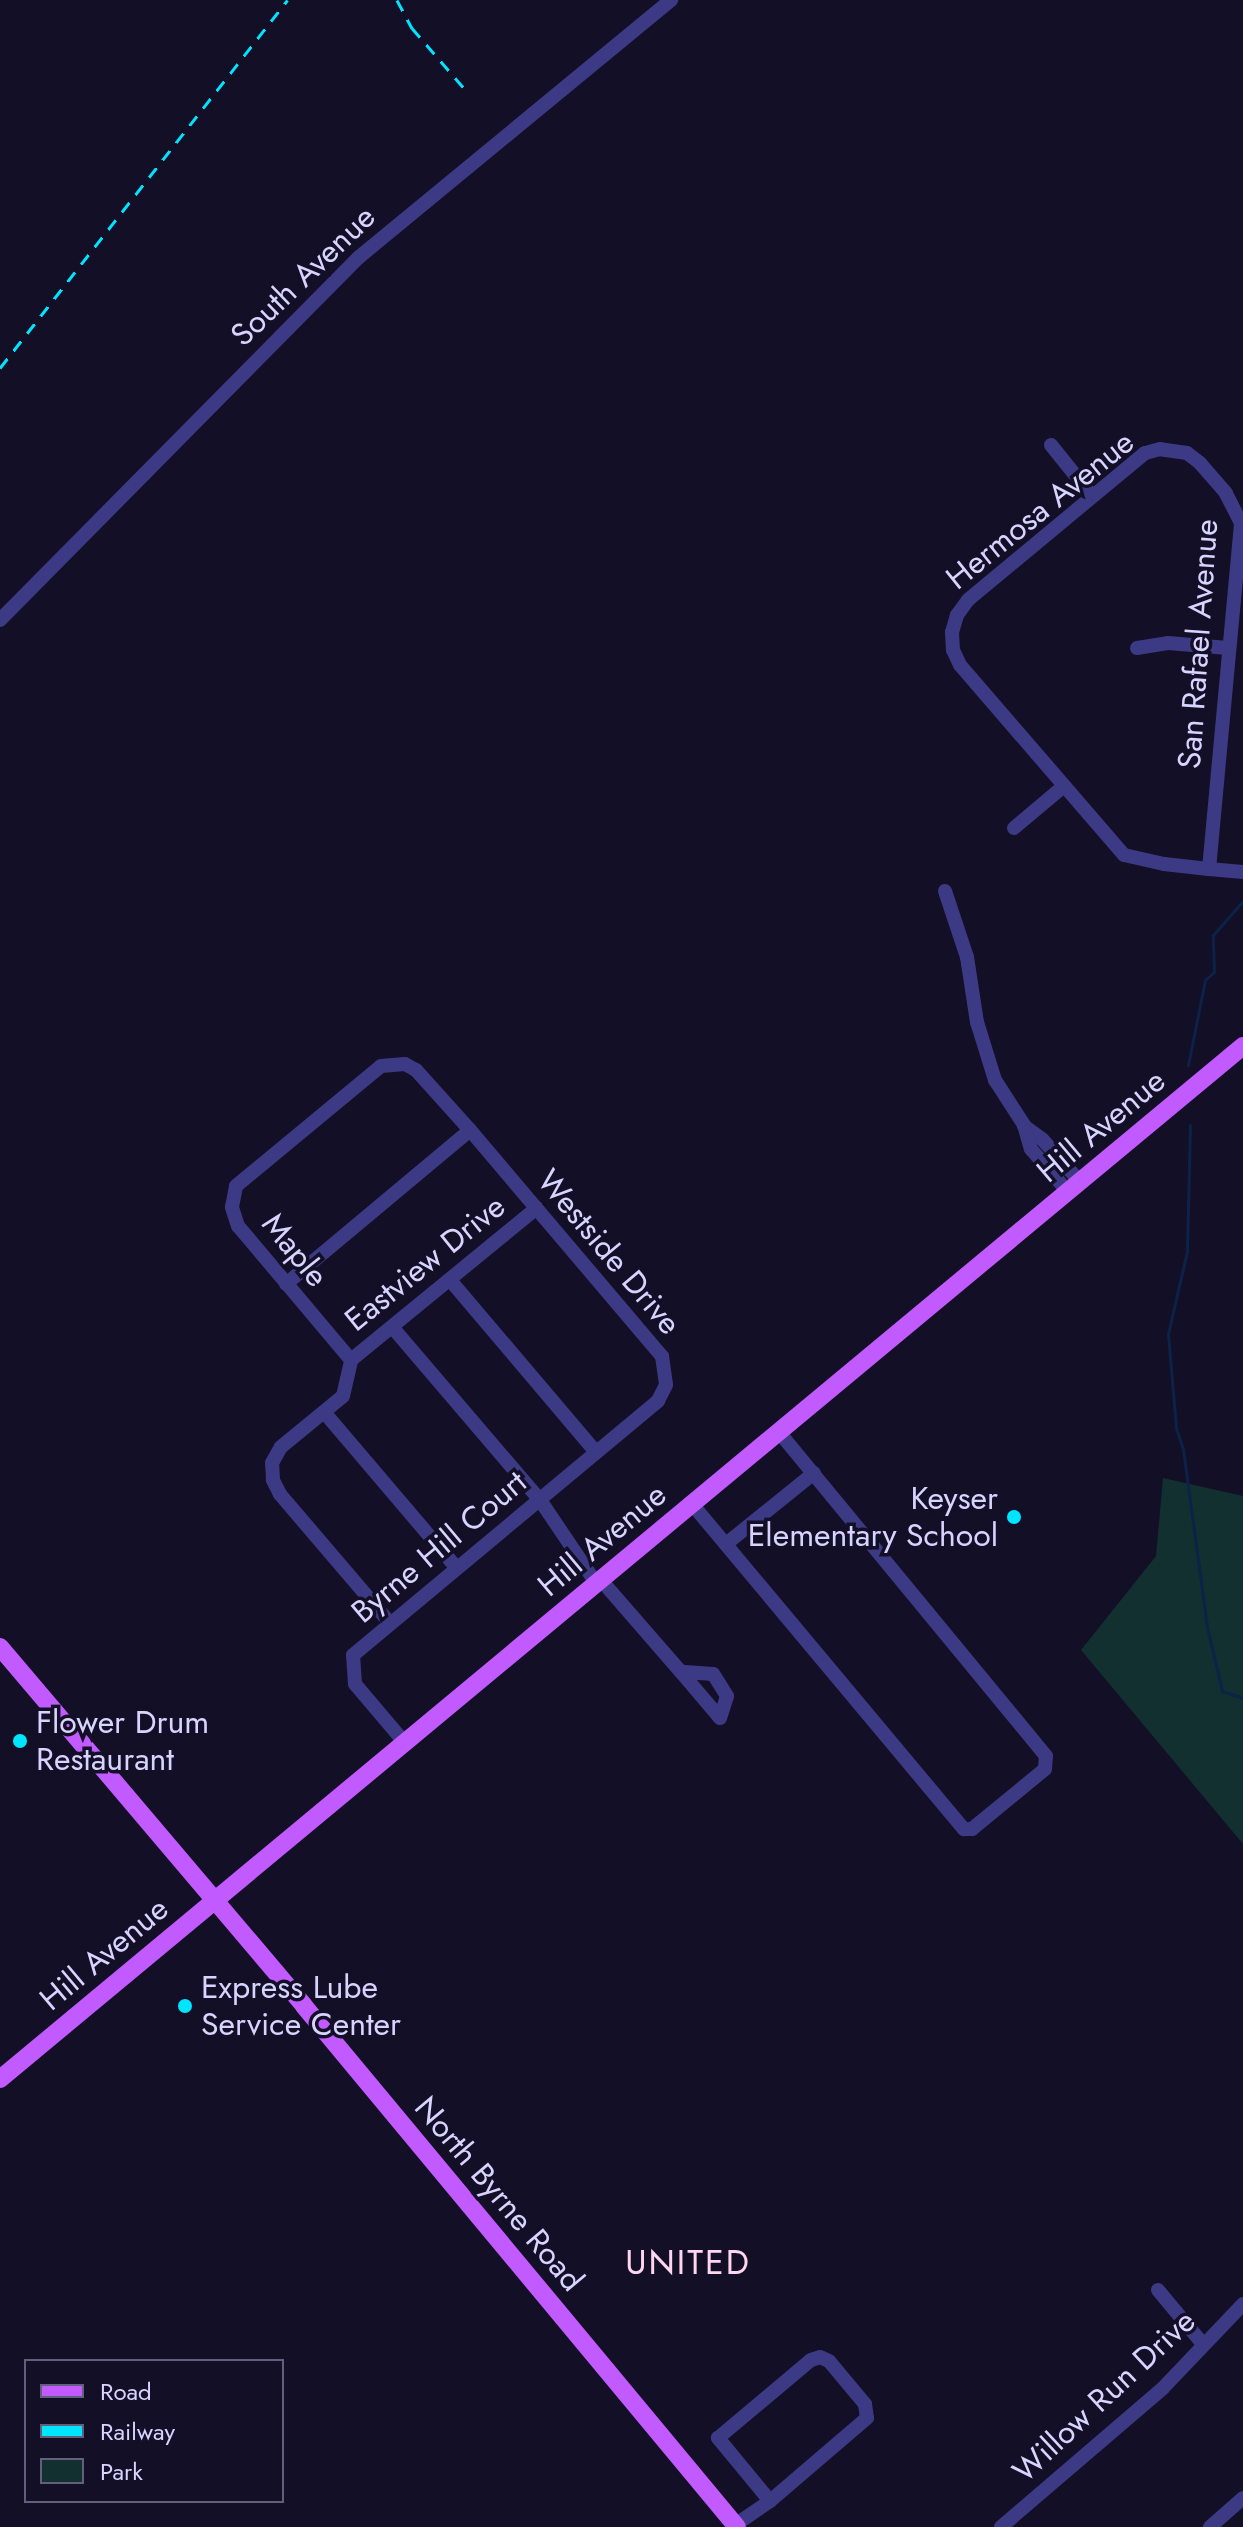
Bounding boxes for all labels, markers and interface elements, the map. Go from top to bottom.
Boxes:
street label: South Avenue [223,198,383,354]
street label: Hermosa Avenue [938,423,1142,597]
street label: San Rafael Avenue [1170,518,1226,770]
street label: Hill Avenue [1029,1061,1173,1191]
street label: Westside Drive [529,1162,689,1342]
street label: Eastview Drive [337,1187,513,1339]
street label: Maple [254,1206,336,1294]
street label: Byrne Hill Court [344,1463,534,1631]
street label: Hill Avenue [530,1475,674,1605]
place label: Keyser Elementary School [748,1480,998,1555]
marker: Keyser Elementary School [1005,1508,1023,1526]
place label: Flower Drum Restaurant [36,1704,209,1779]
marker: Flower Drum Restaurant [11,1732,29,1750]
street label: Hill Avenue [32,1889,176,2019]
place label: Express Lube Service Center [201,1969,401,2044]
marker: Express Lube Service Center [176,1997,194,2015]
street label: North Byrne Road [406,2089,592,2299]
district label: UNITED [625,2243,751,2283]
street label: Willow Run Drive [1005,2302,1203,2490]
legend [24,2359,284,2503]
text: Road [100,2374,152,2409]
text: Railway [100,2414,175,2449]
text: Park [100,2454,143,2489]

